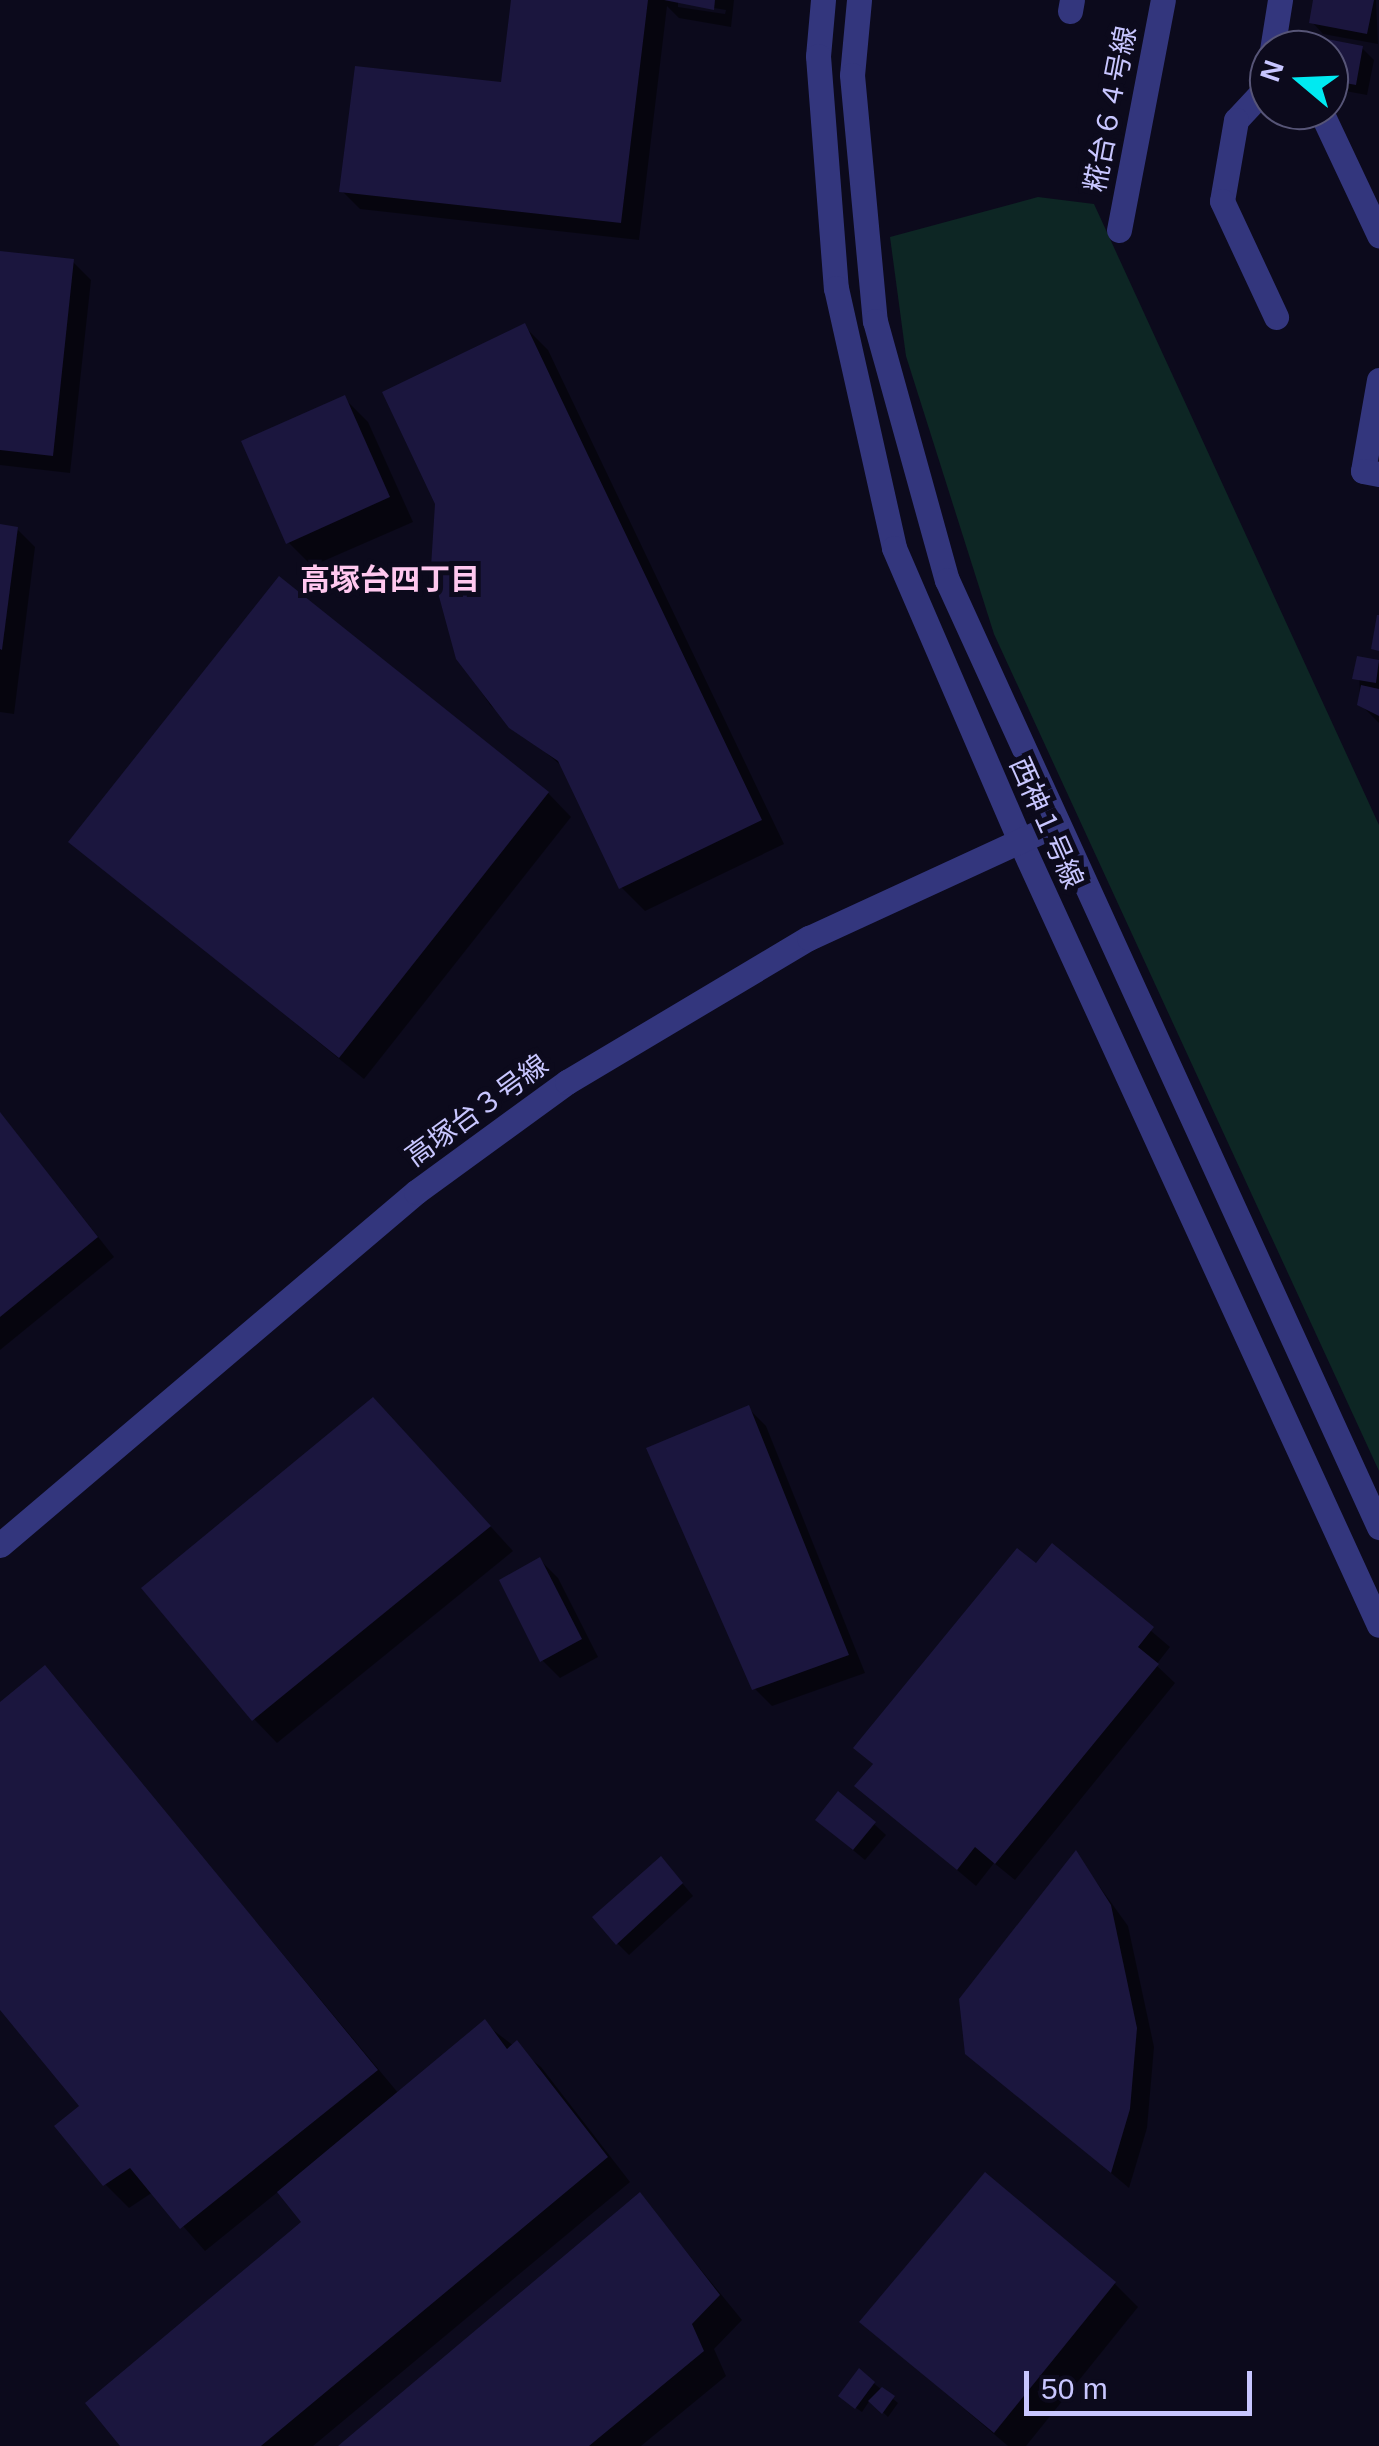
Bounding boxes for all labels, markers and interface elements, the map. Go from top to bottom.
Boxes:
street label: 糀台６４号線 [1078,23,1144,195]
north arrow [1249,30,1349,130]
text: N [1254,56,1290,85]
district label: 高塚台四丁目 [300,562,480,598]
street label: 西神１号線 [1002,752,1090,894]
street label: 高塚台３号線 [399,1048,555,1174]
scale bar [1029,2351,1256,2413]
text: 50 m [1041,2372,1108,2405]

